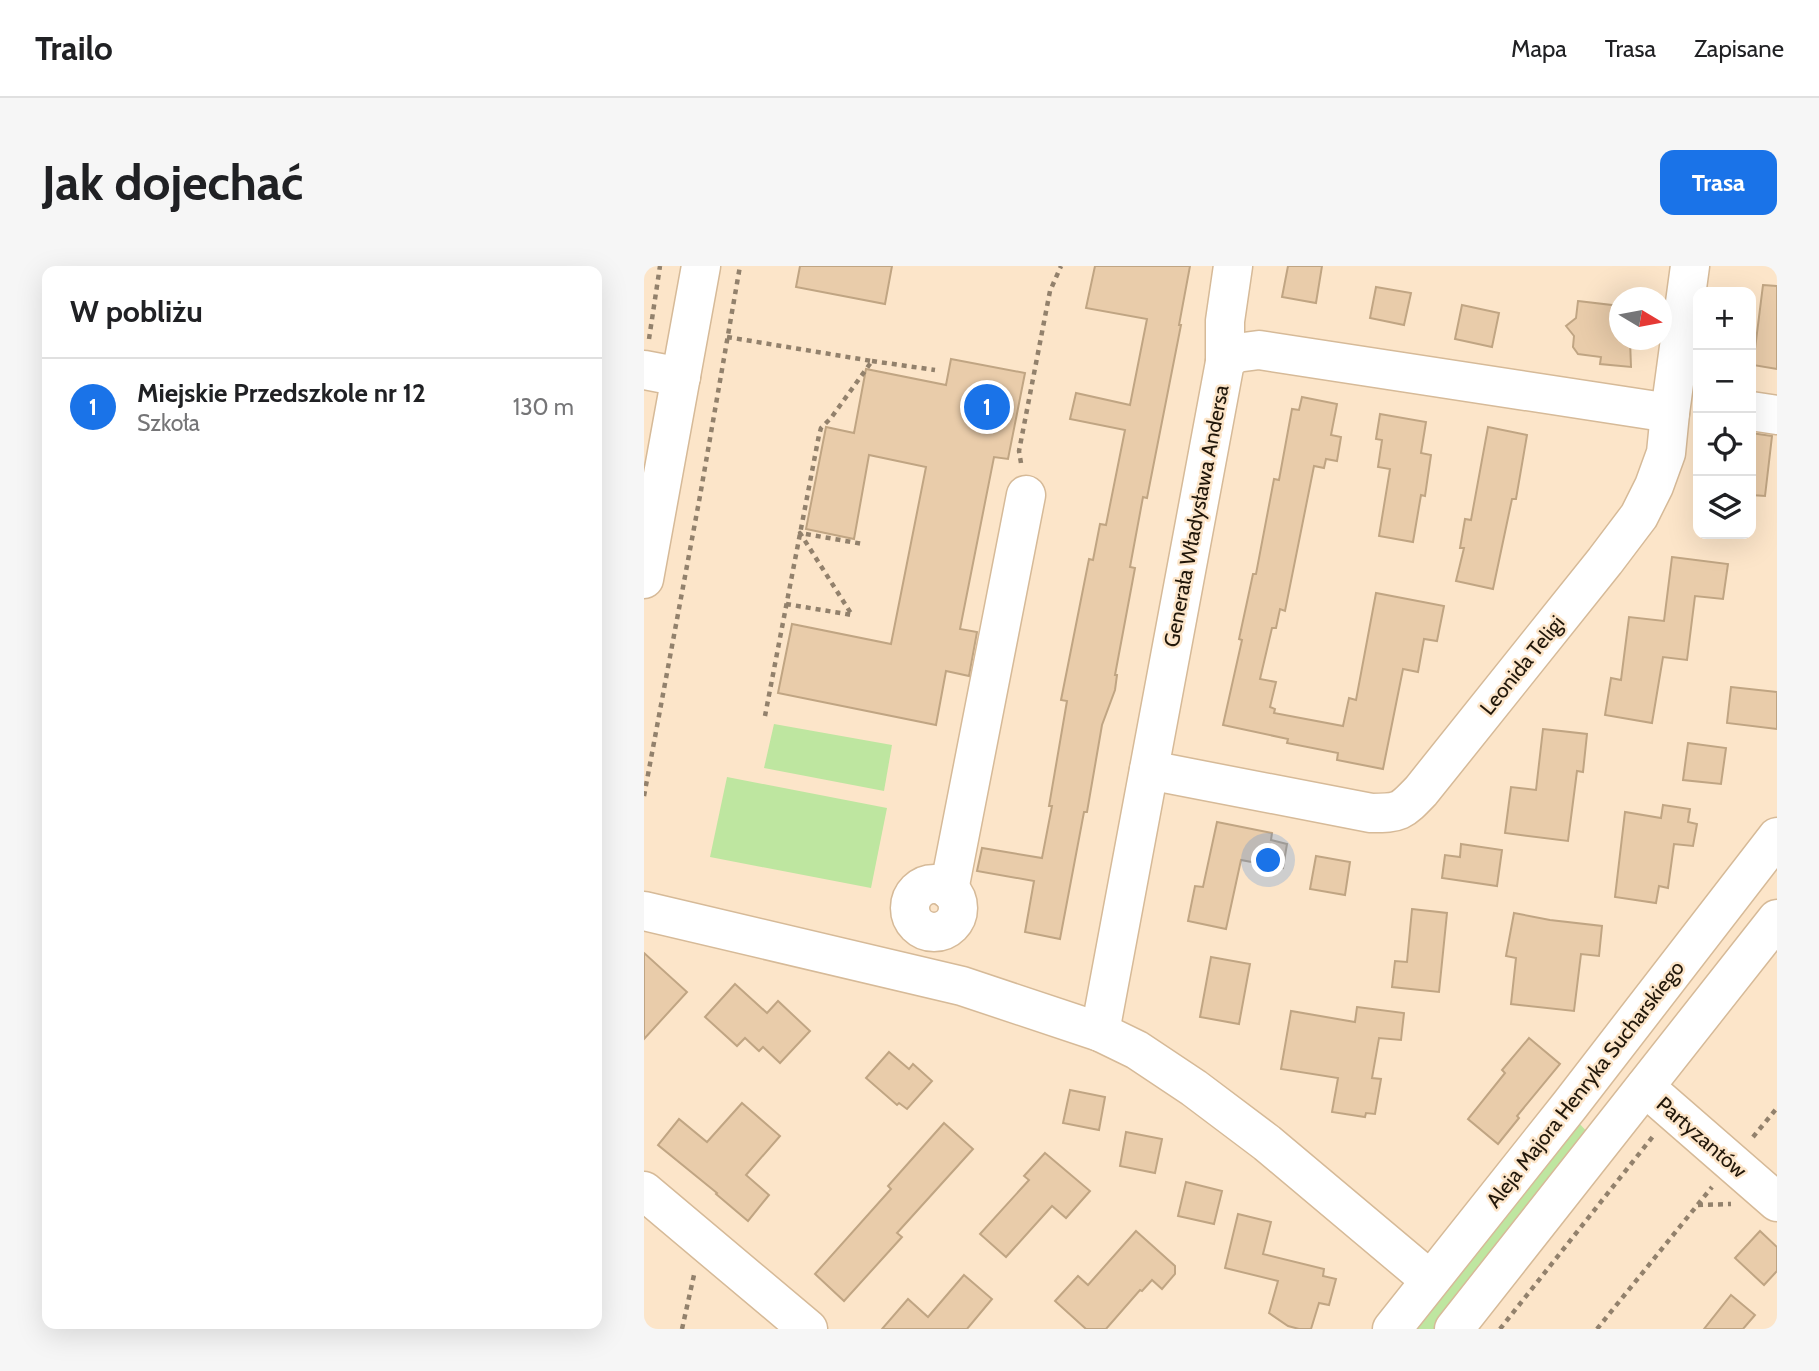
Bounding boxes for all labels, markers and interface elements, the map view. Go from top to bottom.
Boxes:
text: Trailo [35,28,113,68]
text: Mapa [1511,34,1567,63]
text: Trasa [1605,34,1656,63]
text: Zapisane [1694,34,1784,63]
button: Trasa [1660,150,1777,215]
text: Jak dojechać [42,153,303,212]
north arrow [1609,287,1672,350]
map controls [1693,287,1756,539]
button: + [1693,287,1756,350]
text: W pobliżu [70,293,203,330]
button: − [1693,350,1756,413]
text: Miejskie Przedszkole nr 12 [137,377,426,409]
pin: 1 [964,381,1010,433]
street label: Generała Władysława Andersa [1158,383,1234,649]
text: 1 [89,393,97,421]
text: 130 m [513,393,574,421]
text: Szkoła [137,409,200,437]
button: locate [1693,413,1756,476]
button: layers [1693,476,1756,539]
street label: Leonida Teligi [1474,610,1570,720]
your location [1251,843,1285,877]
street label: Aleja Majora Henryka Sucharskiego [1481,956,1690,1213]
street label: Partyzantów [1652,1091,1752,1183]

